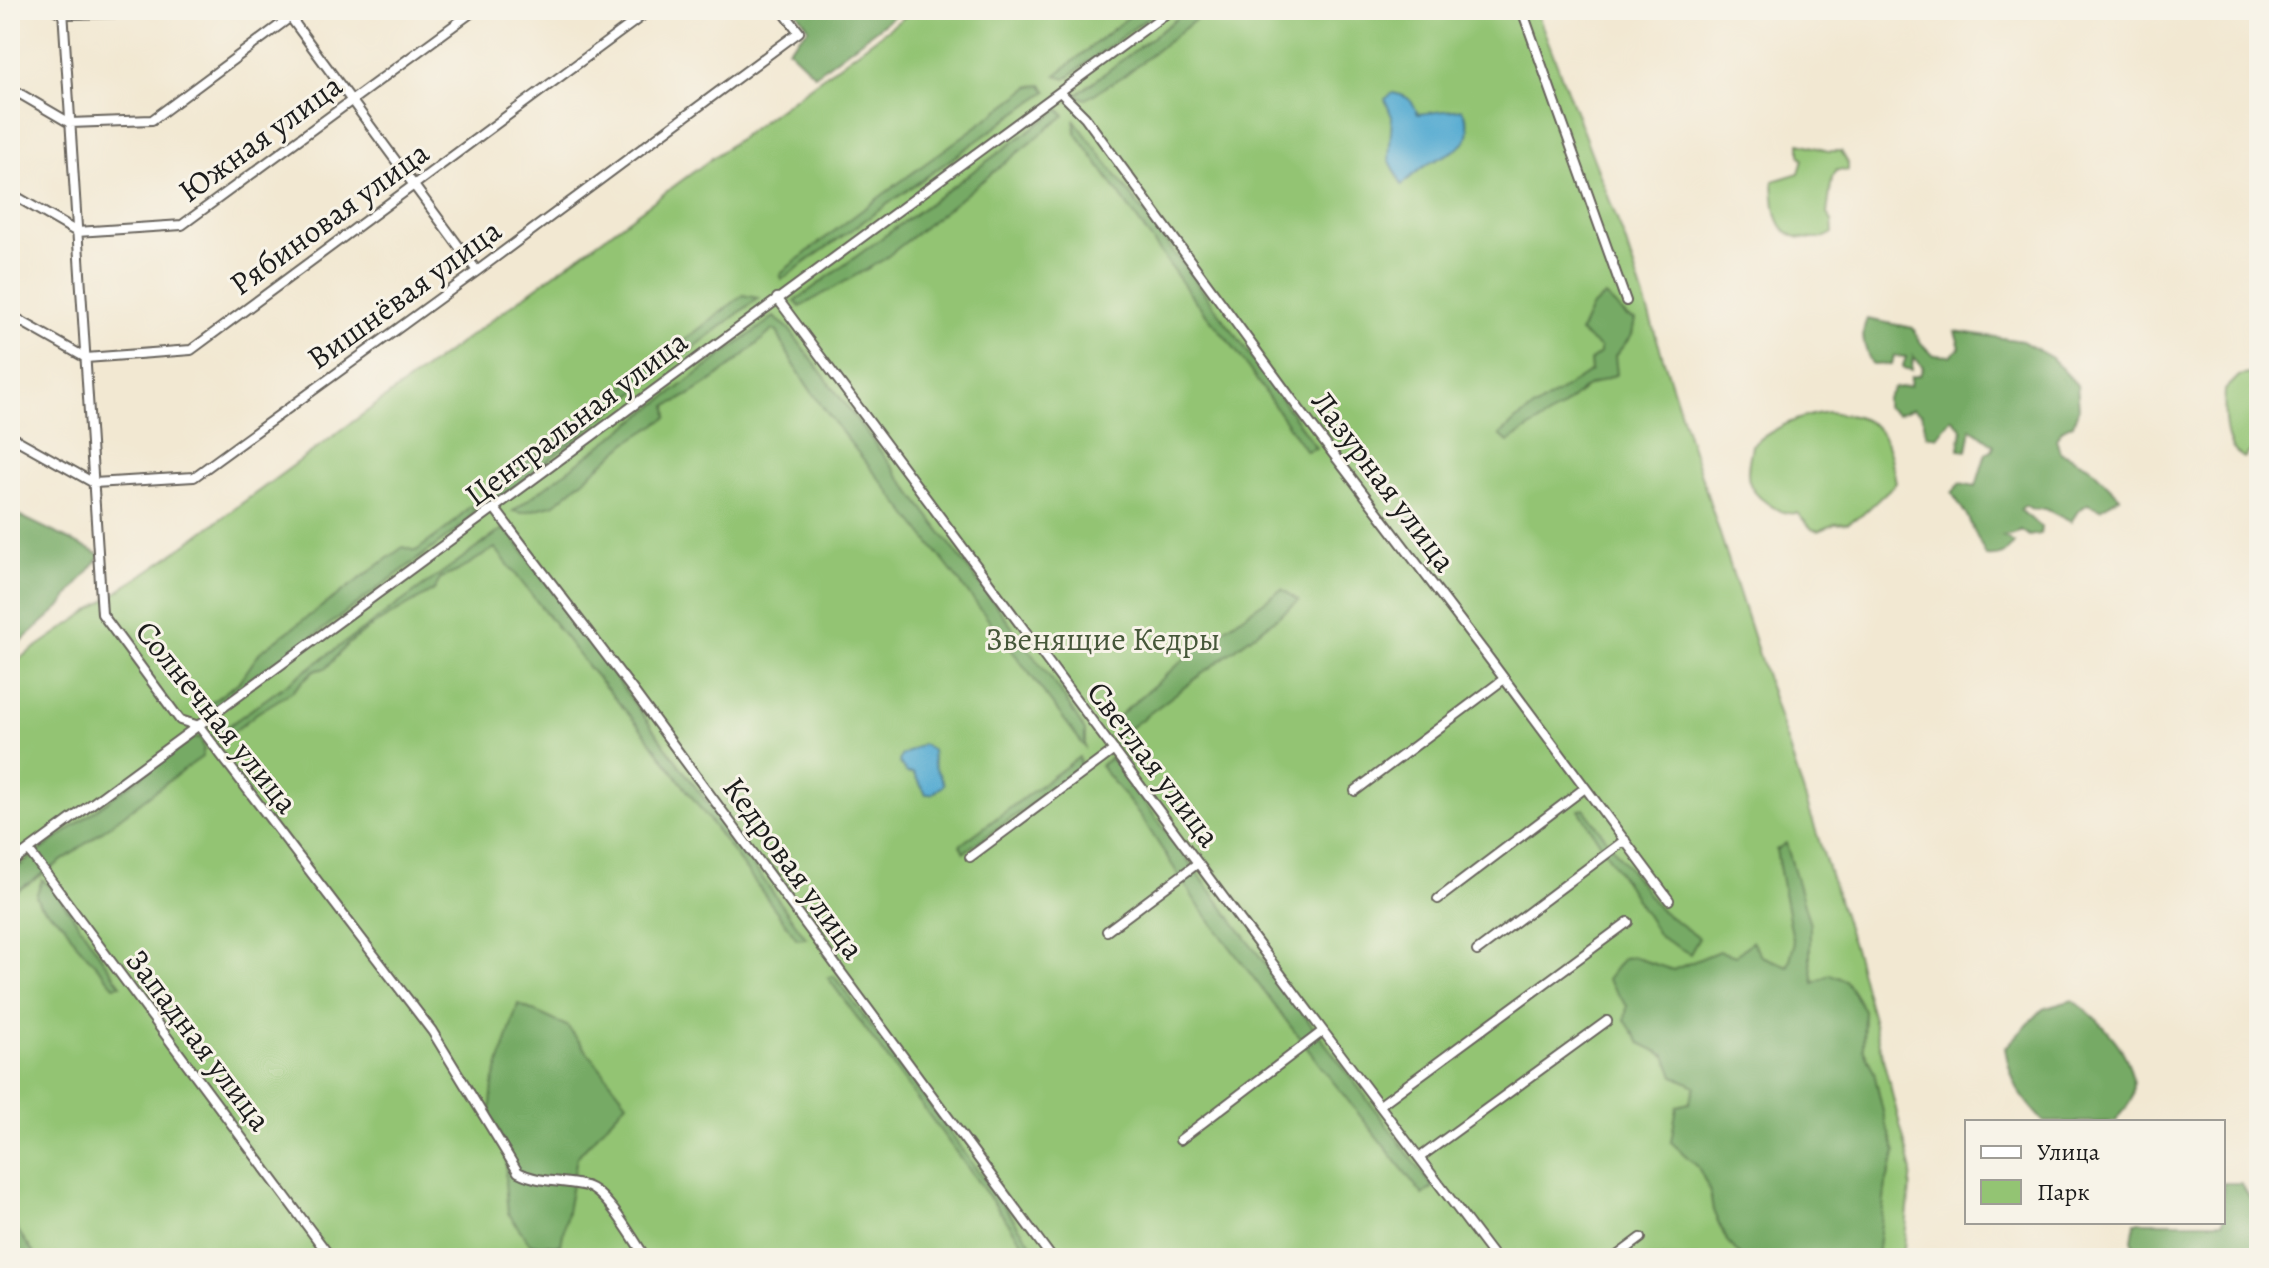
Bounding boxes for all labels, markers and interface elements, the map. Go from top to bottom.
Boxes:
street label: Южная улица [169,63,351,213]
street label: Рябиновая улица [220,130,438,305]
street label: Вишнёвая улица [298,208,510,380]
street label: Центральная улица [456,319,697,516]
street label: Лазурная улица [1301,381,1467,581]
street label: Солнечная улица [125,611,309,823]
park label: Звенящие Кедры [986,617,1220,661]
street label: Светлая улица [1077,672,1231,856]
street label: Кедровая улица [713,768,875,969]
street label: Западная улица [116,940,282,1140]
legend [1965,1120,2225,1224]
text: Улица [2037,1136,2100,1168]
text: Парк [2037,1176,2090,1208]

